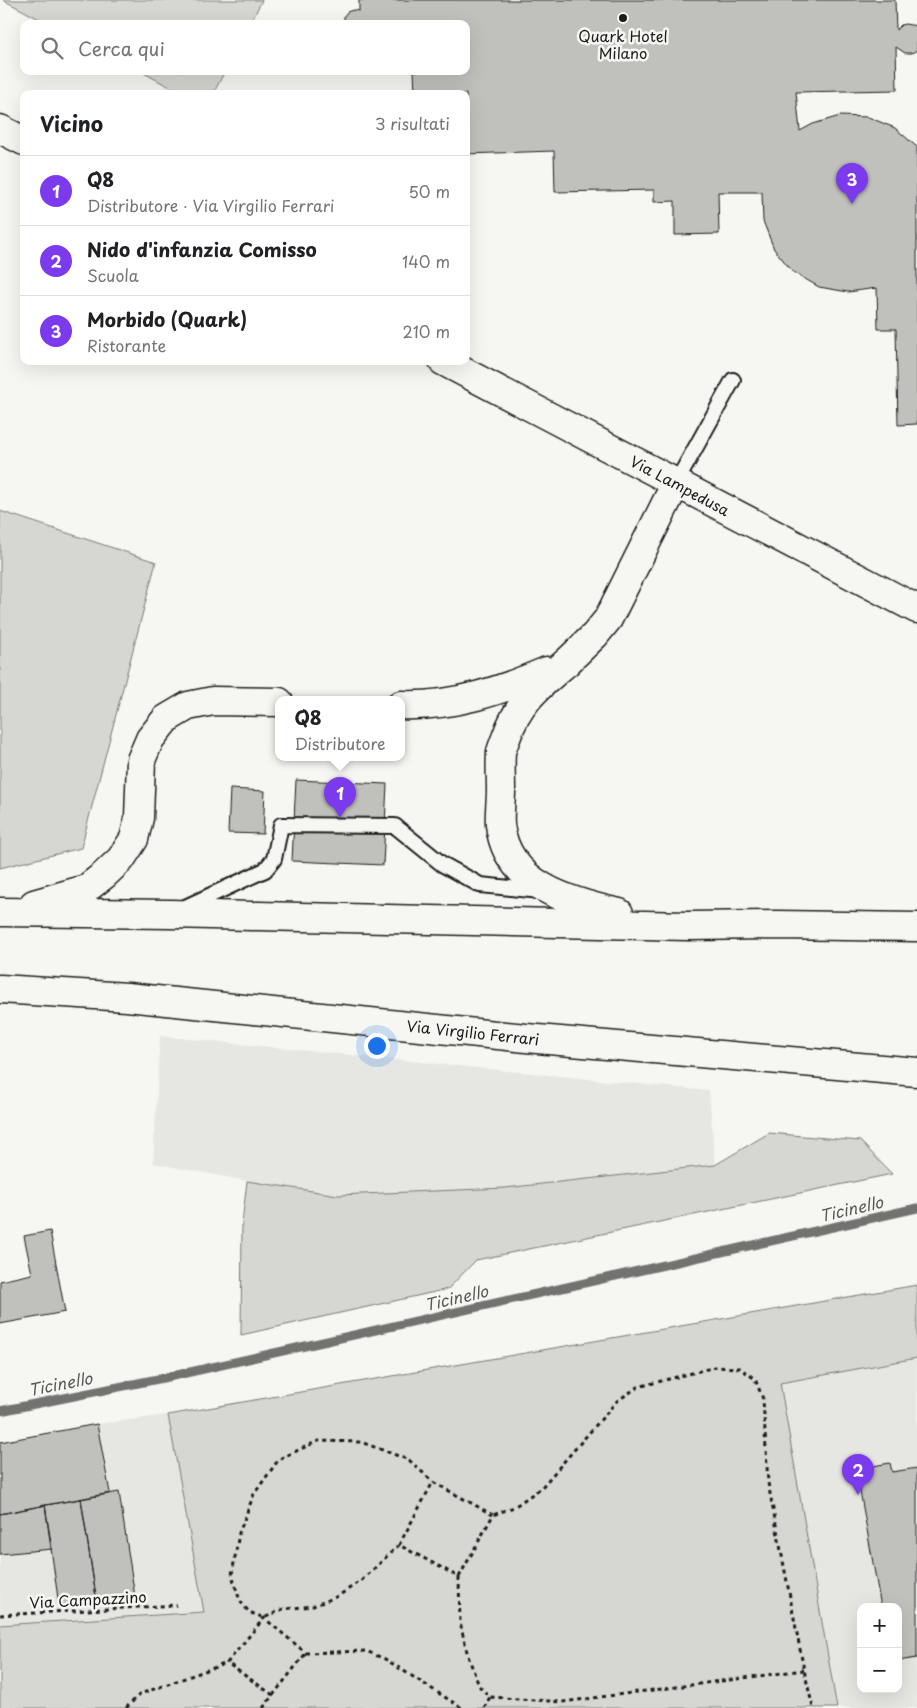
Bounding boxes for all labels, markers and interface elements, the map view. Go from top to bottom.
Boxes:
marker: Quark Hotel Milano [617,12,629,24]
search box [20,20,470,75]
place label: Quark Hotel Milano [578,24,668,64]
icon: search [38,34,66,62]
text: Cerca qui [78,34,165,62]
text: Vicino [40,107,103,139]
text: 3 risultati [375,111,450,135]
pin: 3 [836,163,868,204]
text: Q8 [87,165,114,193]
text: 1 [52,179,60,203]
text: 50 m [409,179,450,203]
text: Distributore · Via Virgilio Ferrari [87,193,334,217]
text: Nido d'infanzia Comisso [87,235,317,263]
text: 2 [50,249,62,273]
text: 140 m [402,249,450,273]
text: Scuola [87,263,139,287]
text: Morbido (Quark) [87,305,247,333]
text: 3 [51,319,61,343]
text: 210 m [402,319,450,343]
text: Ristorante [87,333,166,357]
street label: Via Lampedusa [626,449,735,521]
popup [275,696,405,761]
text: Q8 [294,703,322,731]
text: Distributore [294,731,386,755]
pin: 1 [324,777,356,818]
street label: Via Virgilio Ferrari [405,1014,541,1050]
your location [364,1033,390,1059]
water label: Ticinello [817,1189,886,1227]
water label: Ticinello [422,1278,491,1316]
water label: Ticinello [26,1365,95,1401]
pin: 2 [842,1454,874,1495]
street label: Via Campazzino [29,1584,147,1614]
map controls [857,1603,902,1693]
button: + [857,1603,902,1648]
button: − [857,1648,902,1693]

